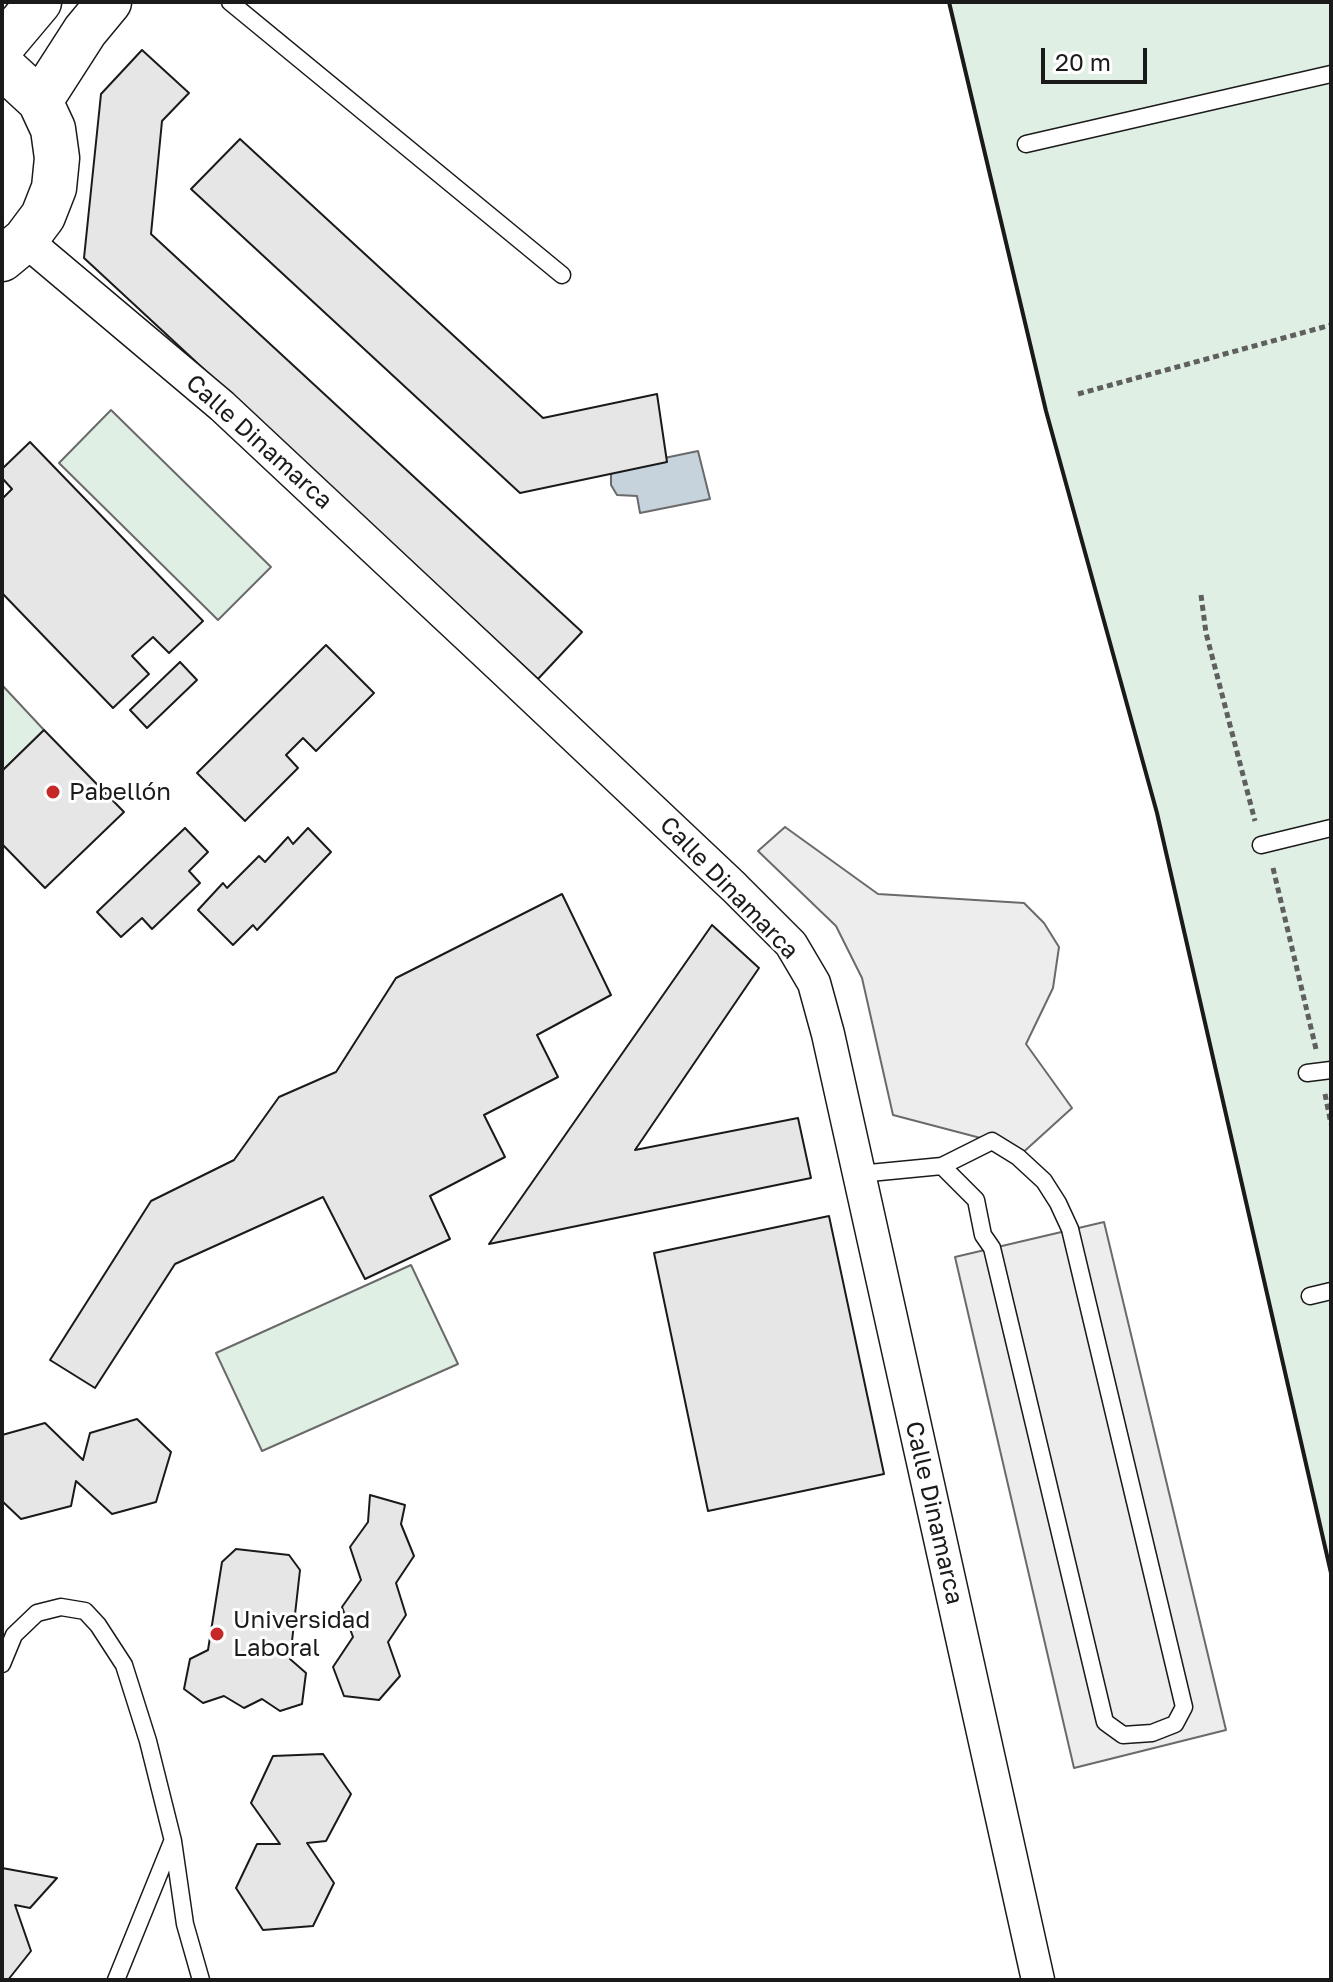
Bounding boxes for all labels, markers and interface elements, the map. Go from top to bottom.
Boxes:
scale bar [1045,32,1151,82]
text: 20 m [1055,47,1111,76]
street label: Calle Dinamarca [180,369,338,515]
place label: Pabellón [69,778,171,806]
marker: Pabellón [44,783,62,801]
street label: Calle Dinamarca [654,811,804,965]
street label: Calle Dinamarca [899,1419,969,1607]
place label: Universidad Laboral [233,1606,370,1662]
marker: Universidad Laboral [208,1625,226,1643]

